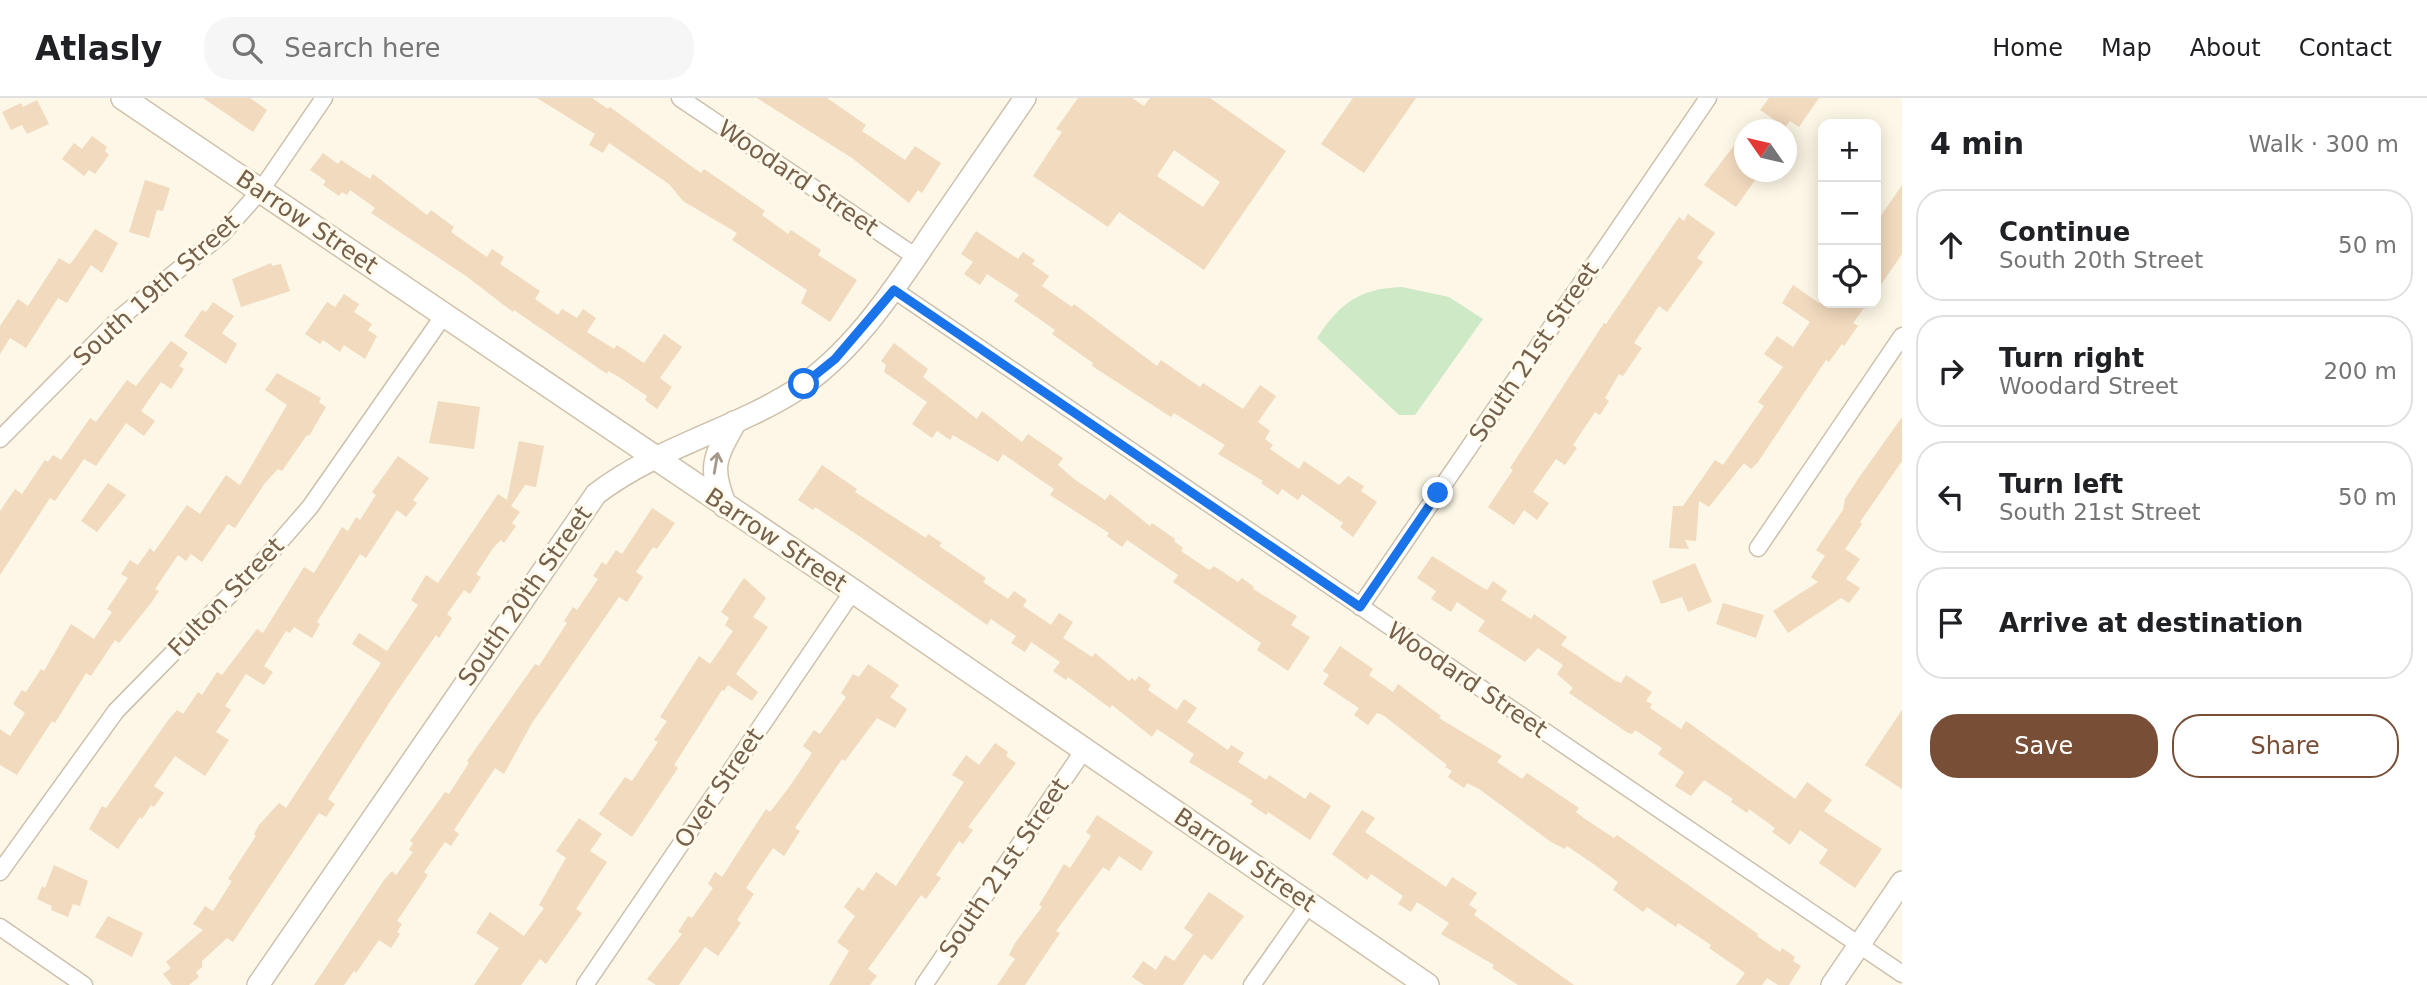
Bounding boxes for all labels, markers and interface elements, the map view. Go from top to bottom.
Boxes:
search box [204,17,694,80]
text: Atlasly [35,29,162,68]
icon: search [228,29,266,67]
text: Search here [284,33,441,63]
text: Home [1992,34,2063,62]
text: Map [2101,34,2152,62]
text: About [2190,34,2261,62]
text: Contact [2299,34,2392,62]
street label: Woodard Street [713,114,883,242]
north arrow [1734,119,1797,182]
map controls [1818,119,1881,308]
button: + [1818,119,1881,182]
text: 4 min [1930,126,2024,161]
text: Walk · 300 m [2248,131,2399,157]
street label: Barrow Street [231,164,383,280]
button: − [1818,182,1881,245]
street label: South 19th Street [67,208,245,372]
text: Continue [1999,217,2130,247]
icon: ahead [1932,226,1970,264]
text: 50 m [2338,232,2397,258]
button: locate [1818,245,1881,308]
text: South 20th Street [1999,247,2203,273]
street label: South 21st Street [1464,257,1604,447]
text: Turn right [1999,343,2144,373]
icon: right [1932,352,1970,390]
text: 200 m [2323,358,2397,384]
route start [788,368,819,399]
text: Woodard Street [1999,373,2178,399]
one-way arrow [710,453,723,475]
text: Turn left [1999,469,2123,499]
route end [1422,477,1453,508]
icon: left [1932,478,1970,516]
street label: Barrow Street [700,482,852,598]
text: 50 m [2338,484,2397,510]
text: South 21st Street [1999,499,2201,525]
street label: South 20th Street [452,501,598,691]
street label: Fulton Street [162,532,290,662]
icon: arrive [1932,604,1970,642]
text: Arrive at destination [1999,608,2303,638]
street label: Woodard Street [1382,616,1552,744]
button: Save [1930,714,2158,778]
button: Share [2172,714,2399,778]
street label: Over Street [669,723,769,853]
street label: South 21st Street [934,773,1074,963]
street label: Barrow Street [1169,802,1321,918]

